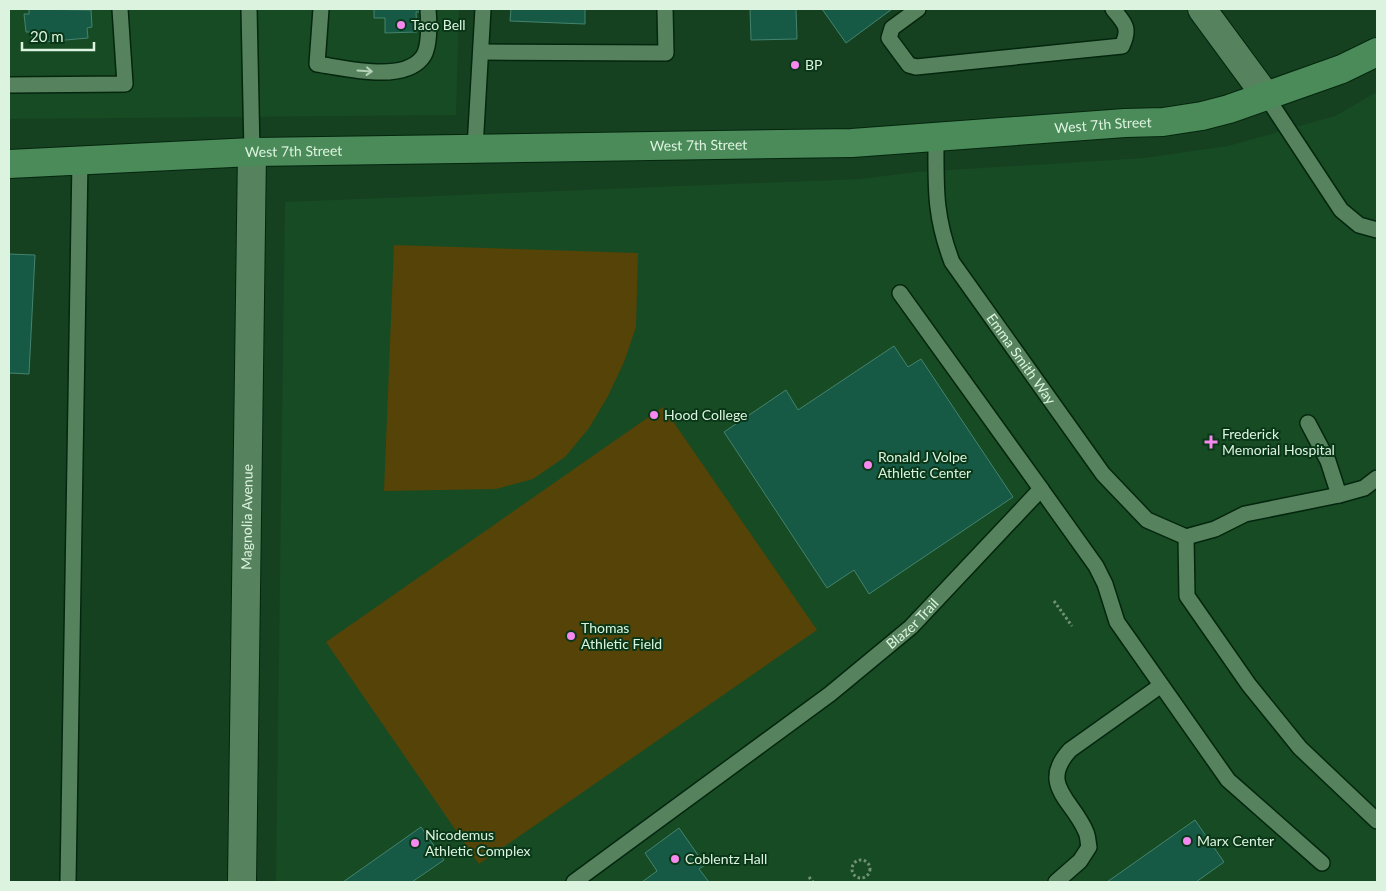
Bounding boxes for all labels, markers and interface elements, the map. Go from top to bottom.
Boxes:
place label: Taco Bell [411,16,466,33]
marker: Taco Bell [395,19,407,31]
scale bar [22,20,95,52]
text: 20 m [30,27,64,45]
place label: BP [805,56,822,73]
marker: BP [789,59,801,71]
one-way arrow [357,66,373,75]
street label: West 7th Street [1054,113,1152,136]
street label: West 7th Street [650,136,747,154]
street label: West 7th Street [245,142,342,160]
street label: Emma Smith Way [983,310,1060,408]
place label: Hood College [664,406,747,423]
marker: Hood College [648,409,660,421]
place label: Frederick Memorial Hospital [1222,425,1335,458]
marker: Frederick Memorial Hospital [1204,435,1218,449]
place label: Ronald J Volpe Athletic Center [878,448,971,481]
marker: Ronald J Volpe Athletic Center [862,459,874,471]
street label: Magnolia Avenue [237,464,256,570]
street label: Blazer Trail [882,594,942,652]
place label: Thomas Athletic Field [581,619,662,652]
marker: Thomas Athletic Field [565,630,577,642]
place label: Nicodemus Athletic Complex [425,826,531,859]
place label: Marx Center [1197,832,1274,849]
marker: Marx Center [1181,835,1193,847]
marker: Nicodemus Athletic Complex [409,837,421,849]
place label: Coblentz Hall [685,850,767,867]
marker: Coblentz Hall [669,853,681,865]

